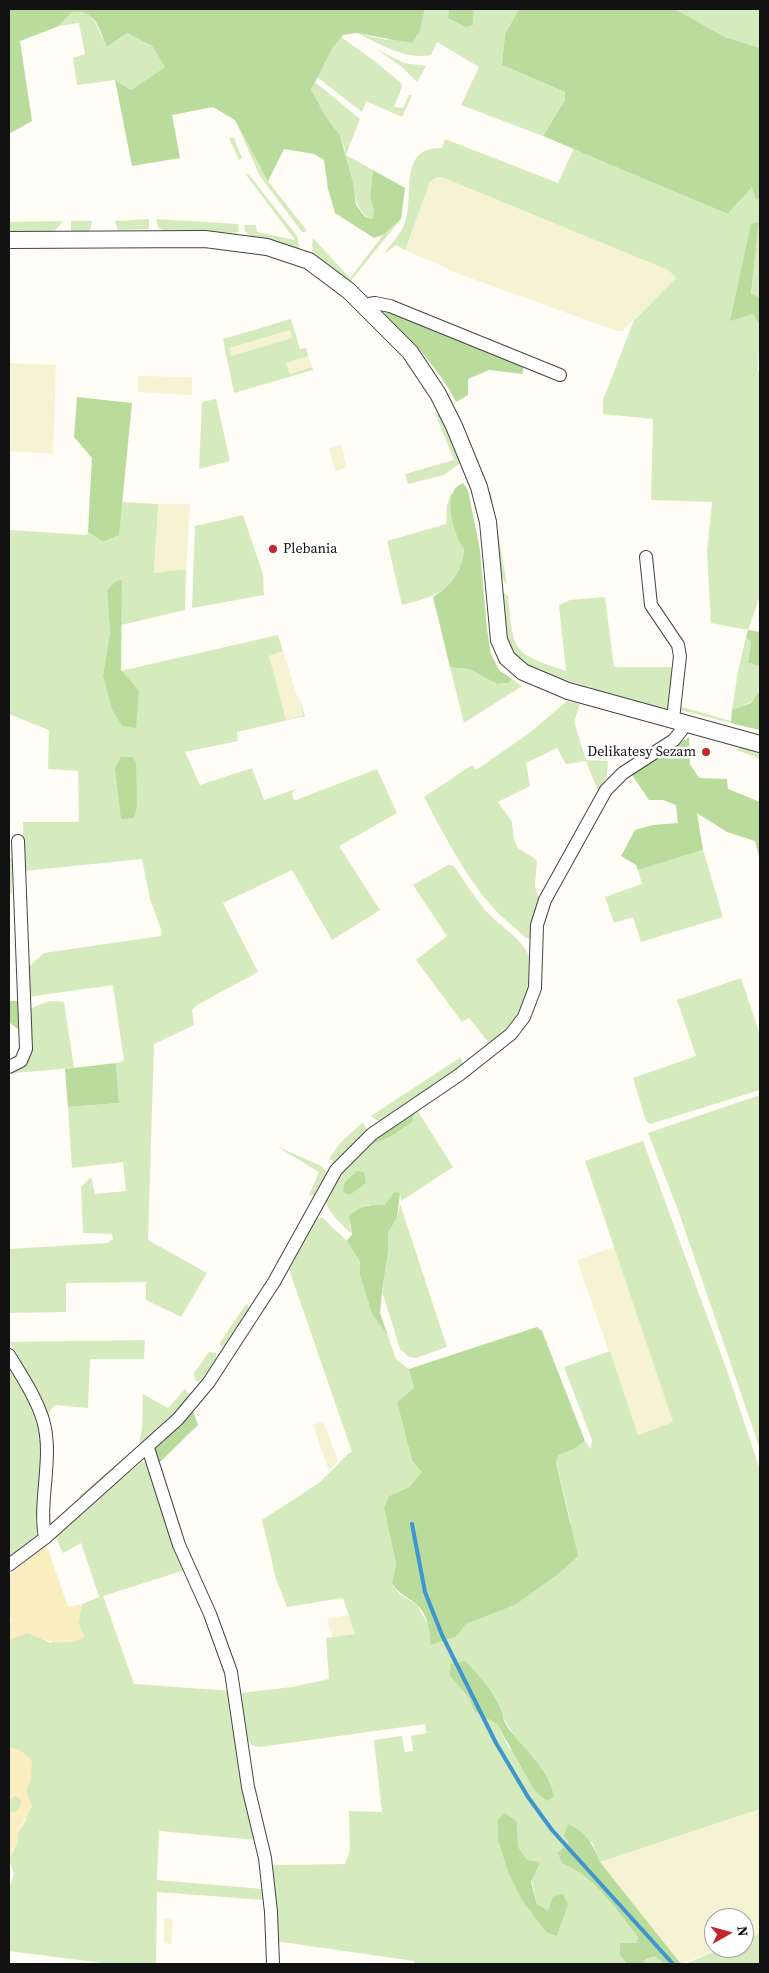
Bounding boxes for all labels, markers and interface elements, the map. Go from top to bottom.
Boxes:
place label: Plebania [283,541,337,557]
marker: Plebania [267,543,279,555]
place label: Delikatesy Sezam [587,744,696,760]
marker: Delikatesy Sezam [700,746,712,758]
north arrow [704,1908,754,1958]
text: N [732,1925,753,1938]

